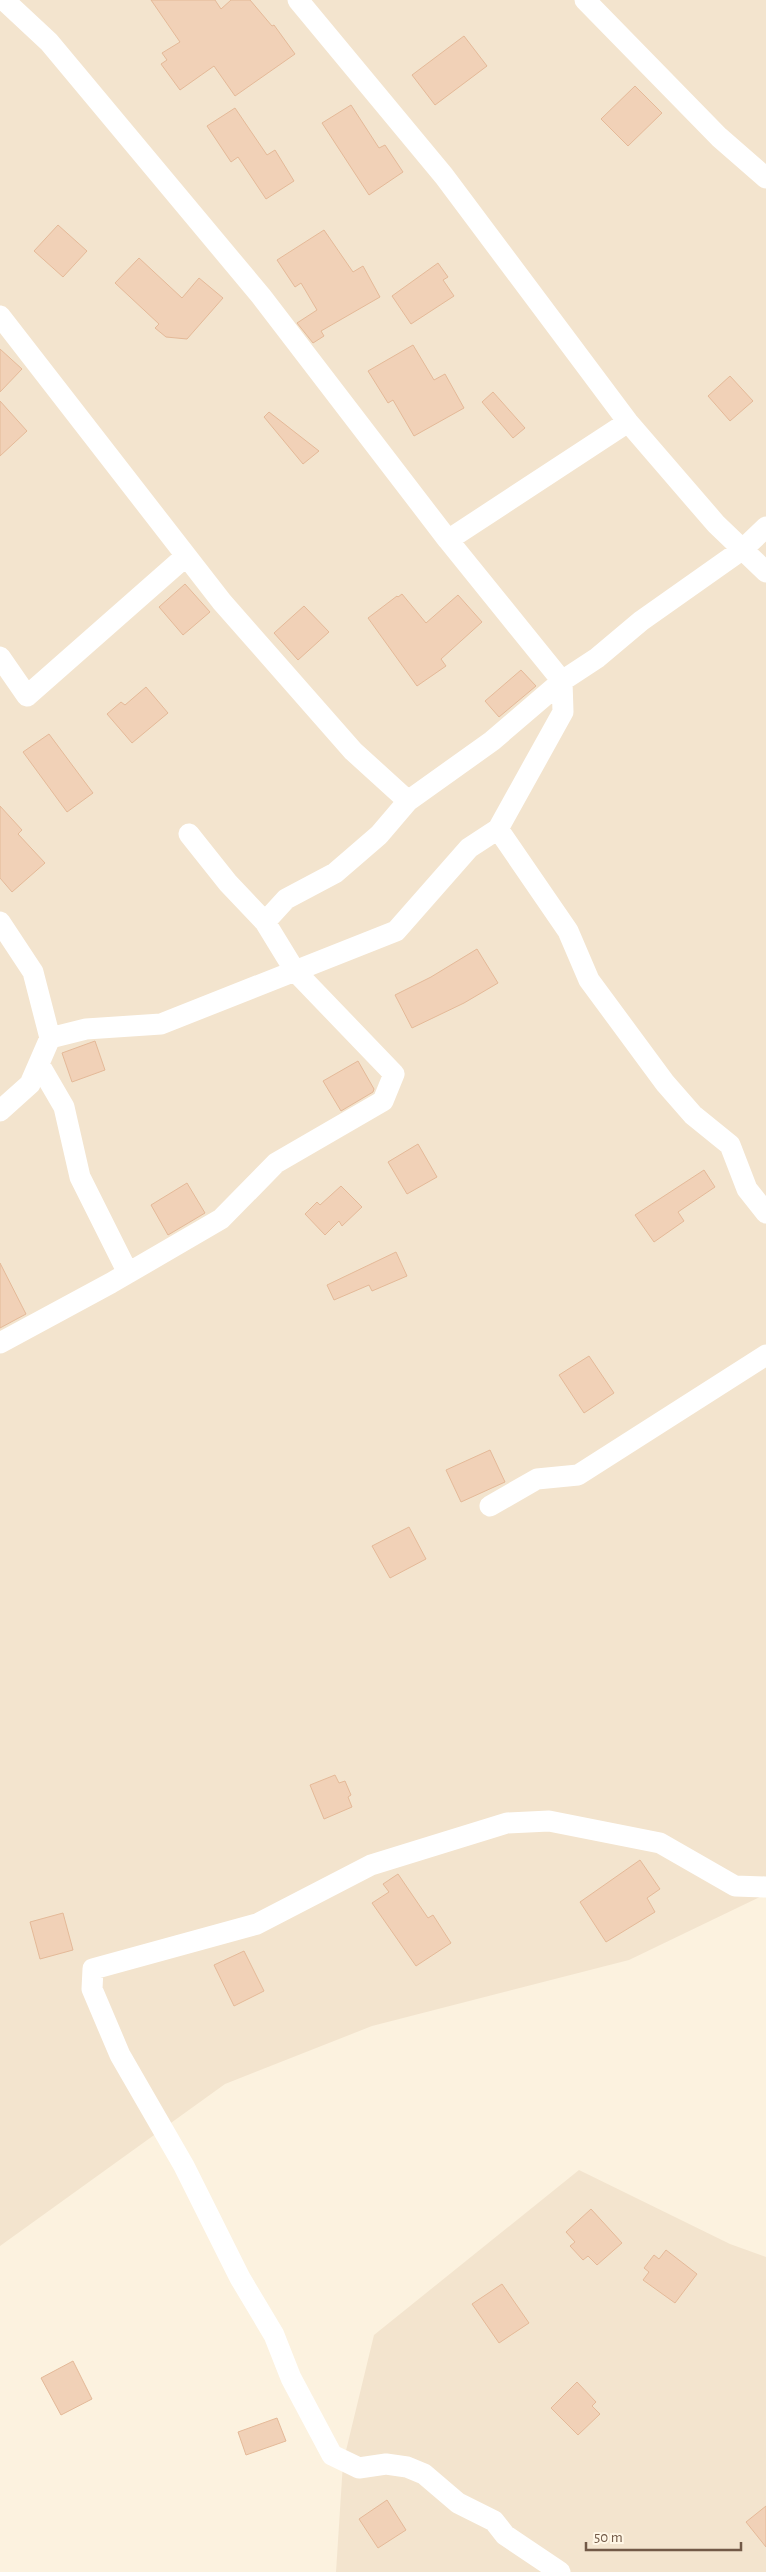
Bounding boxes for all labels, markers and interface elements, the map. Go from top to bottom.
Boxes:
scale bar [586,2520,741,2552]
text: 50 m [594,2530,623,2545]

